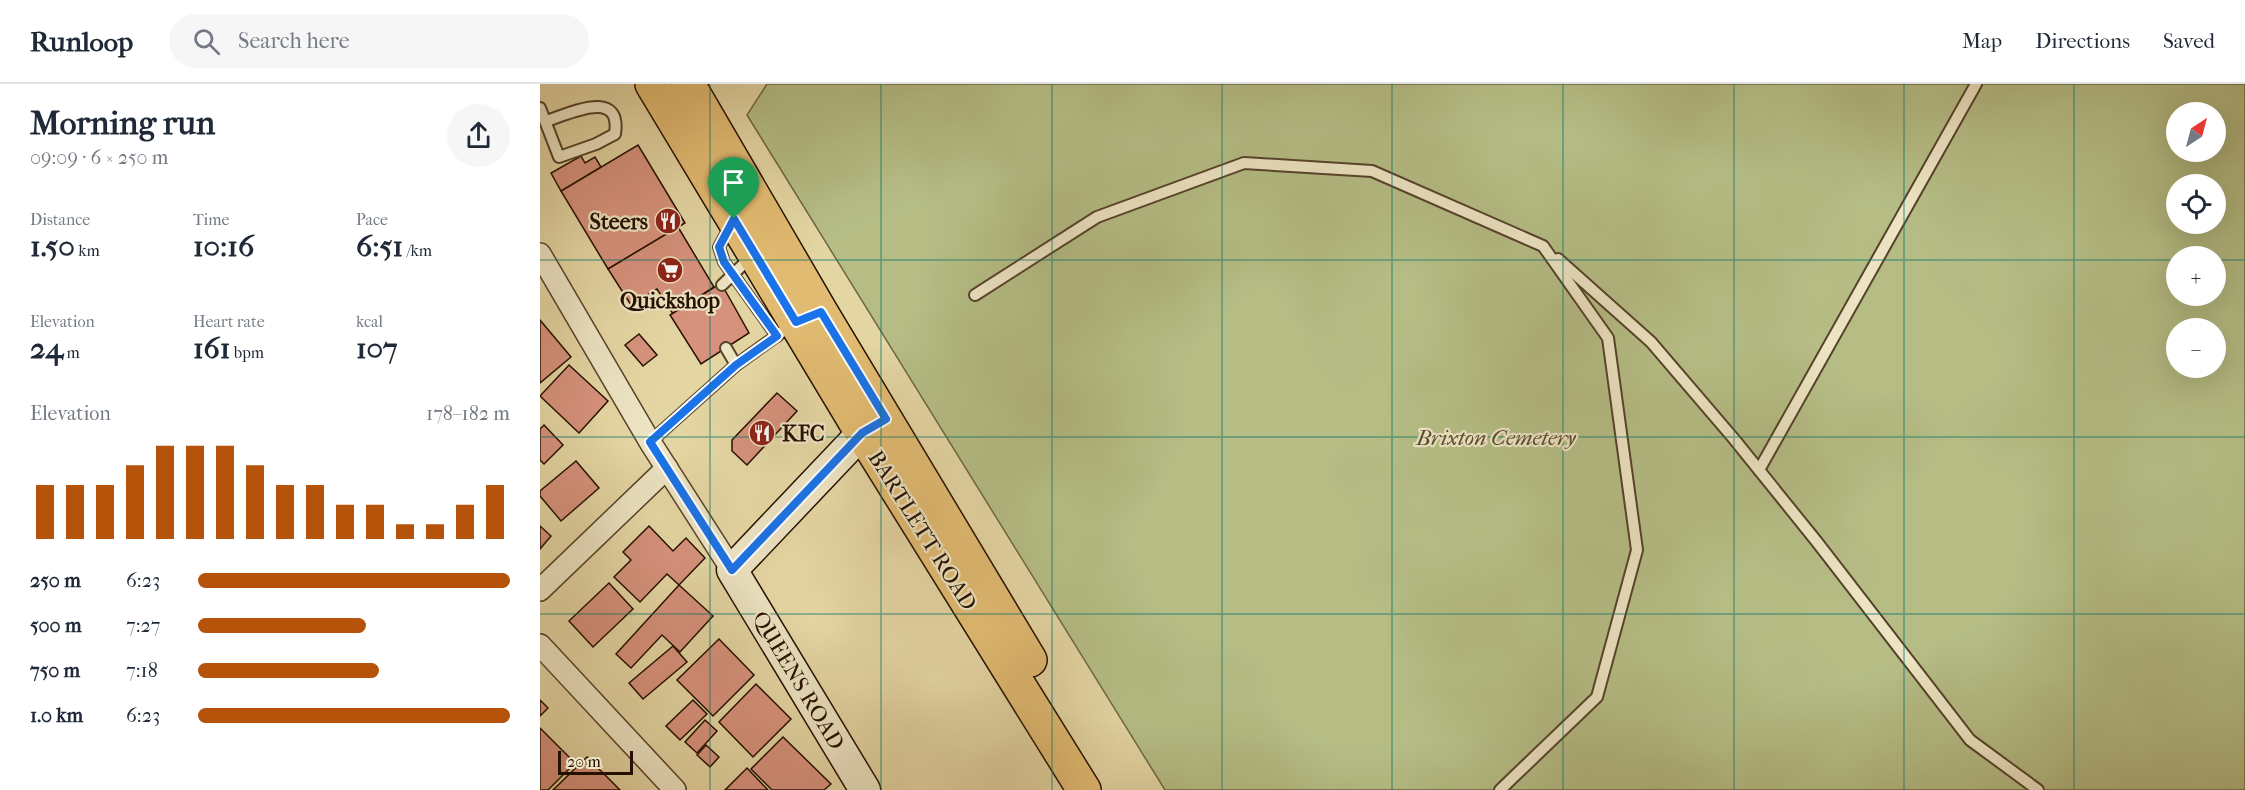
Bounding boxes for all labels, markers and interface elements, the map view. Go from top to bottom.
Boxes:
search box [169,14,589,68]
text: Runloop [30,25,133,58]
icon: search [190,25,223,58]
text: Search here [238,28,350,54]
text: Map [1962,29,2002,53]
text: Directions [2035,29,2130,53]
text: Saved [2163,29,2215,53]
north arrow [2166,102,2226,162]
map controls [2166,102,2226,378]
text: Morning run [30,104,215,143]
button: share [447,104,510,167]
text: 09:09 · 6 × 250 m [30,146,168,169]
pin [708,157,759,219]
icon: arrive [717,166,750,199]
button: locate [2166,174,2226,234]
restaurant icon: Steers [653,206,683,236]
place label: Steers [590,209,648,235]
text: Distance [30,210,90,229]
text: Time [193,210,229,229]
text: Pace [356,210,388,229]
text: 1.50 [30,229,75,264]
text: 10:16 [193,229,254,264]
text: 6:51 [356,229,403,264]
text: km [75,241,100,260]
text: /km [403,241,432,260]
button: + [2166,246,2226,306]
supermarket icon: Quickshop [655,255,685,285]
place label: Quickshop [620,288,720,314]
text: Elevation [30,312,95,331]
text: Heart rate [193,312,265,331]
text: kcal [356,312,383,331]
button: − [2166,318,2226,378]
text: 24 [30,331,63,366]
text: 161 [193,331,230,366]
text: 107 [356,331,398,366]
text: m [63,343,80,362]
text: bpm [230,343,264,362]
text: Elevation [30,402,111,425]
text: 178–182 m [426,402,510,425]
restaurant icon: KFC [747,418,777,448]
place label: KFC [782,421,825,447]
park label: Brixton Cemetery [1415,425,1577,451]
street label: BARTLETT ROAD [862,446,982,615]
text: 250 m [30,569,81,592]
text: 6:23 [126,569,160,592]
street label: QUEENS ROAD [747,607,850,754]
text: 500 m [30,614,82,637]
text: 7:27 [126,614,160,637]
text: 750 m [30,659,80,682]
text: 7:18 [126,659,158,682]
text: 1.0 km [30,704,83,727]
text: 6:23 [126,704,160,727]
scale bar [558,748,633,776]
text: 20 m [567,752,601,771]

